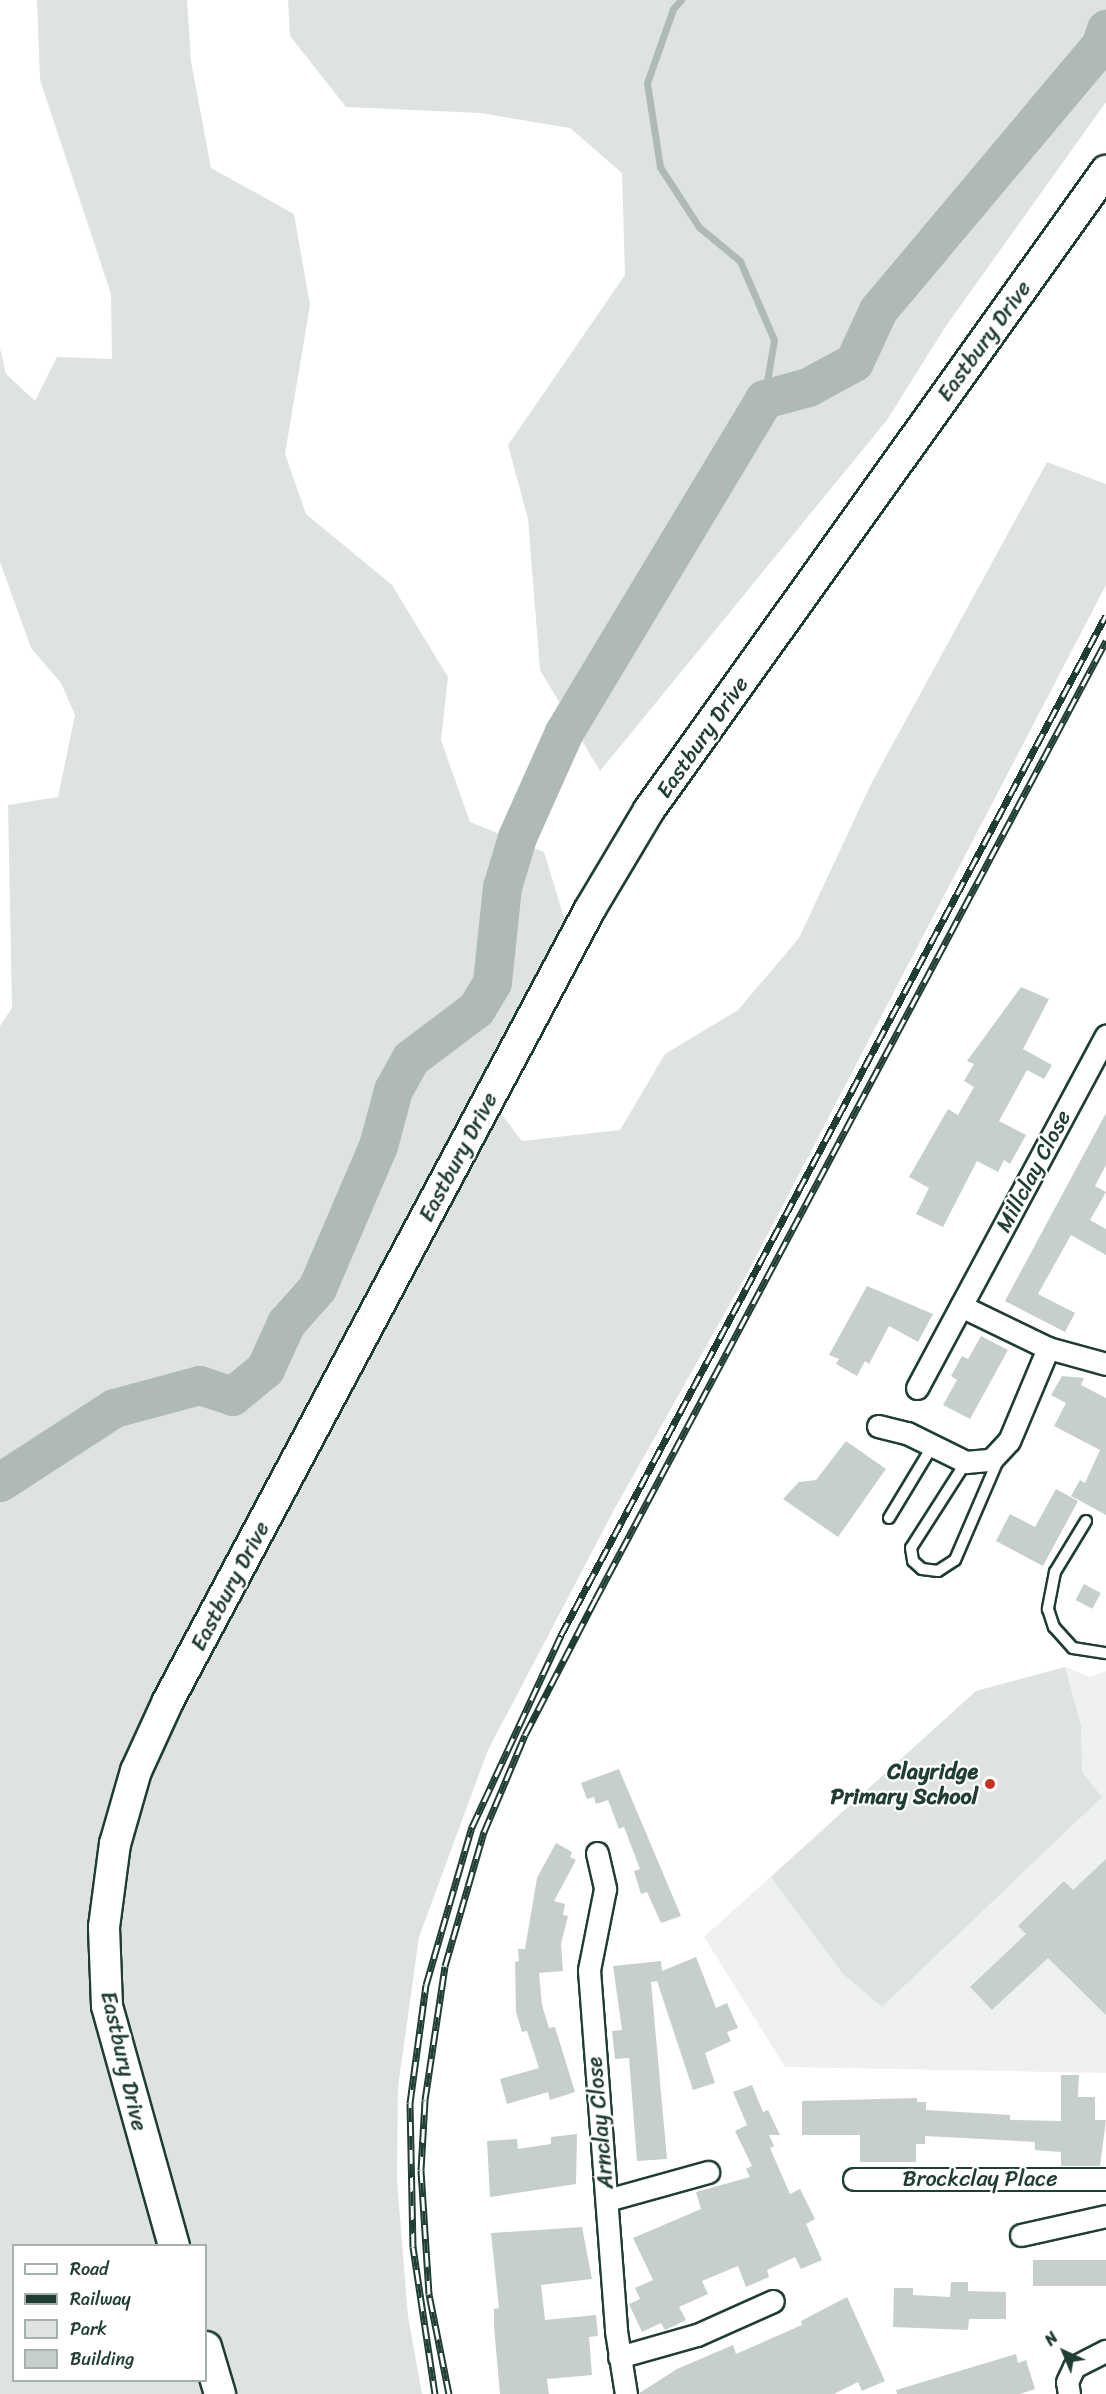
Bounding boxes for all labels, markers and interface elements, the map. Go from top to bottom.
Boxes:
street label: Eastbury Drive [931,276,1037,406]
street label: Eastbury Drive [650,671,754,803]
street label: Eastbury Drive [413,1088,503,1226]
street label: Millclay Close [990,1105,1076,1237]
street label: Eastbury Drive [185,1517,275,1655]
place label: Clayridge Primary School [831,1758,978,1810]
marker: Clayridge Primary School [983,1777,997,1791]
street label: Eastbury Drive [95,1989,153,2133]
street label: Arnclay Close [581,2055,619,2191]
street label: Brockclay Place [903,2166,1057,2192]
legend [12,2244,207,2382]
text: Road [70,2253,109,2285]
text: Railway [70,2283,131,2315]
text: Park [70,2313,107,2345]
north arrow [1034,2322,1094,2382]
text: N [1037,2324,1065,2353]
text: Building [70,2343,134,2375]

